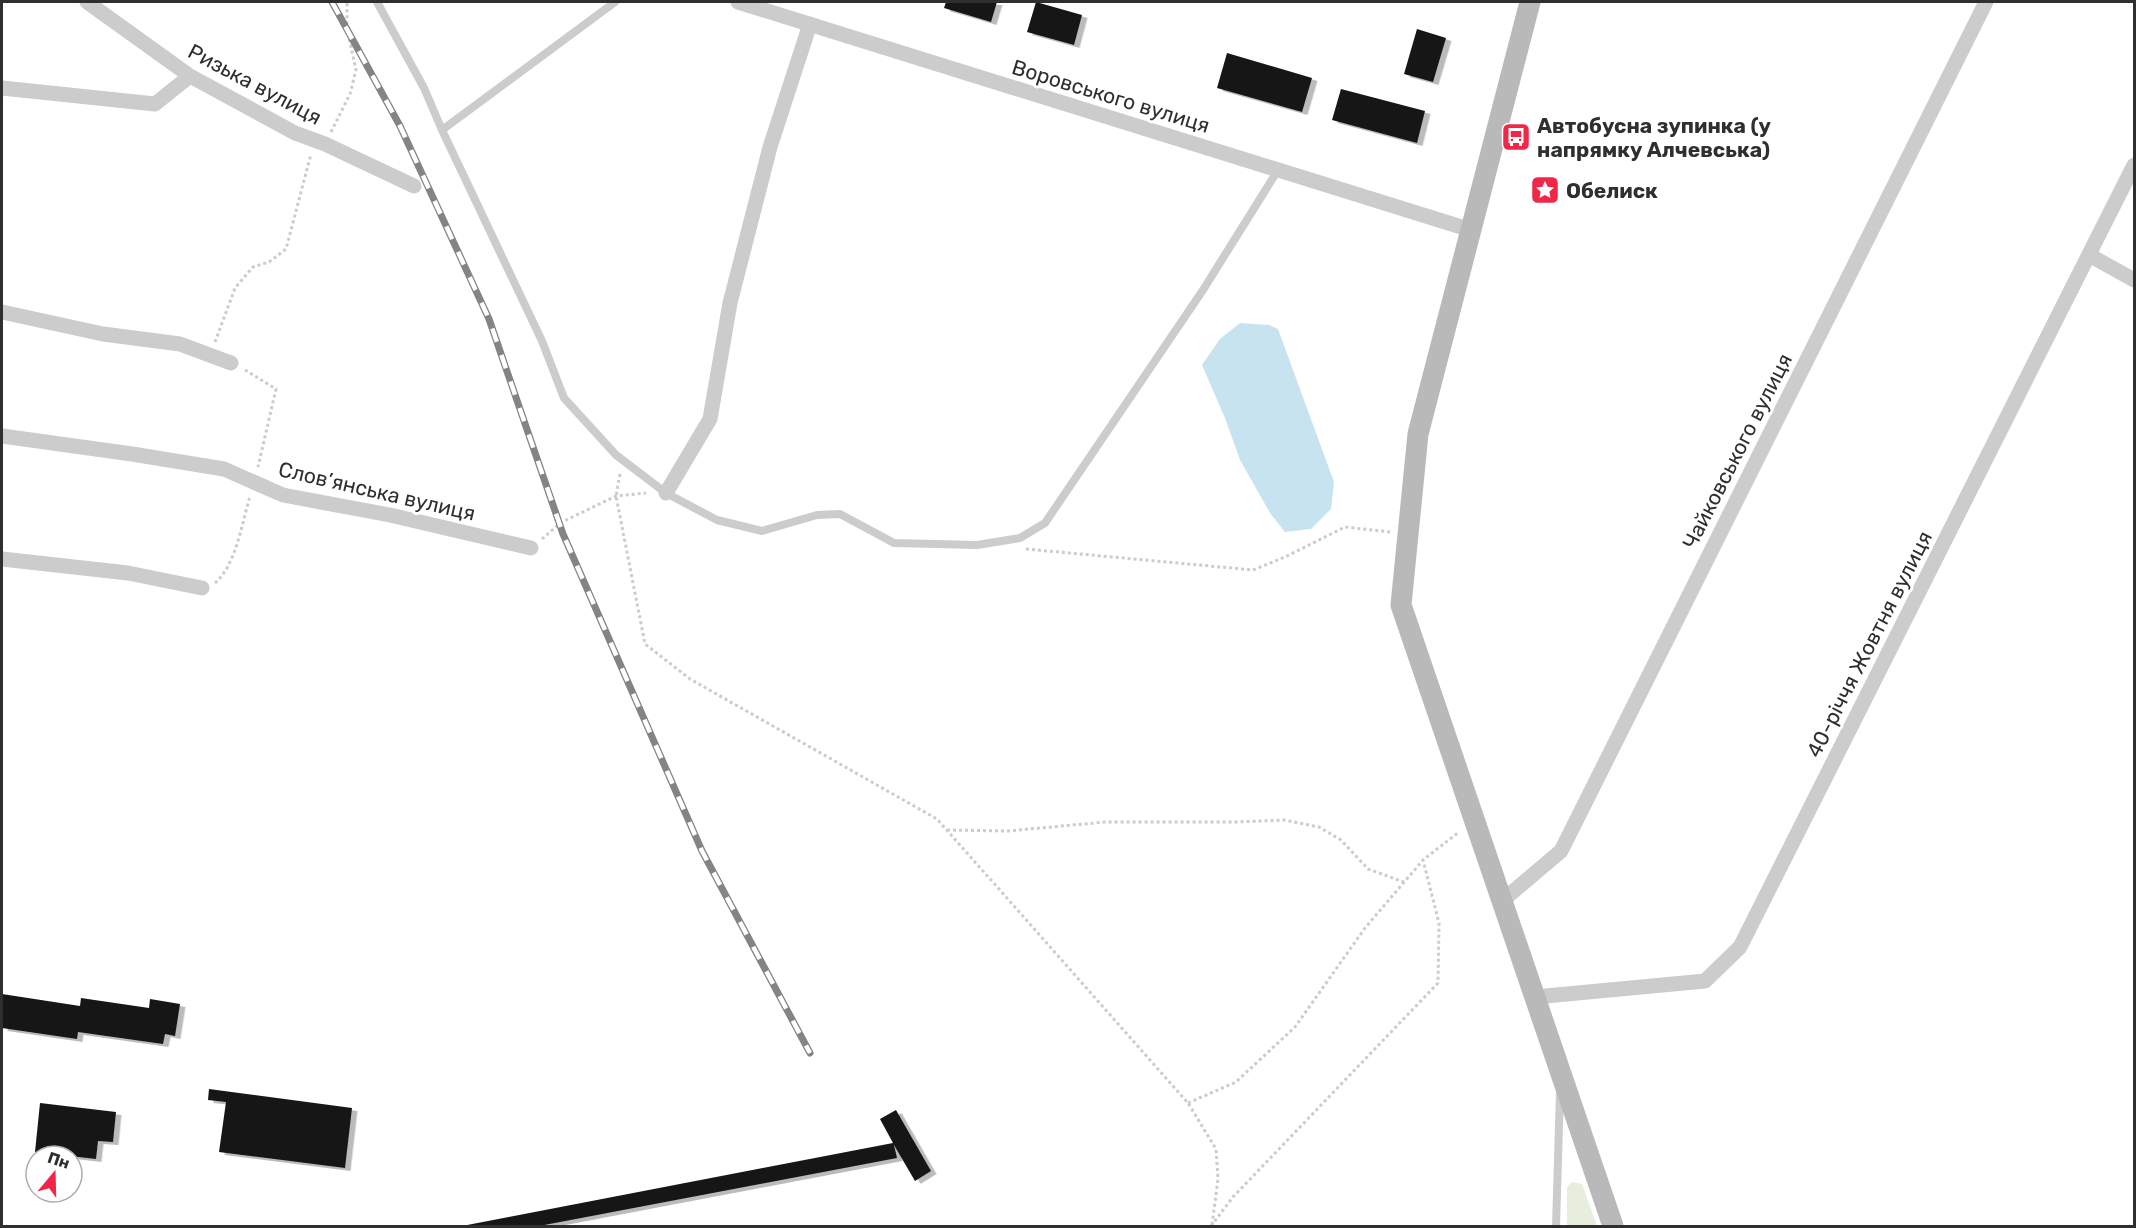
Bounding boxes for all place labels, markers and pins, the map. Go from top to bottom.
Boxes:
place label: Автобусна зупинка (у напрямку Алчевська) [1537,113,1771,162]
bus stop icon: Автобусна зупинка (у напрямку Алчевська) [1500,121,1532,153]
place icon: Обелиск [1529,174,1561,206]
place label: Обелиск [1566,178,1658,203]

